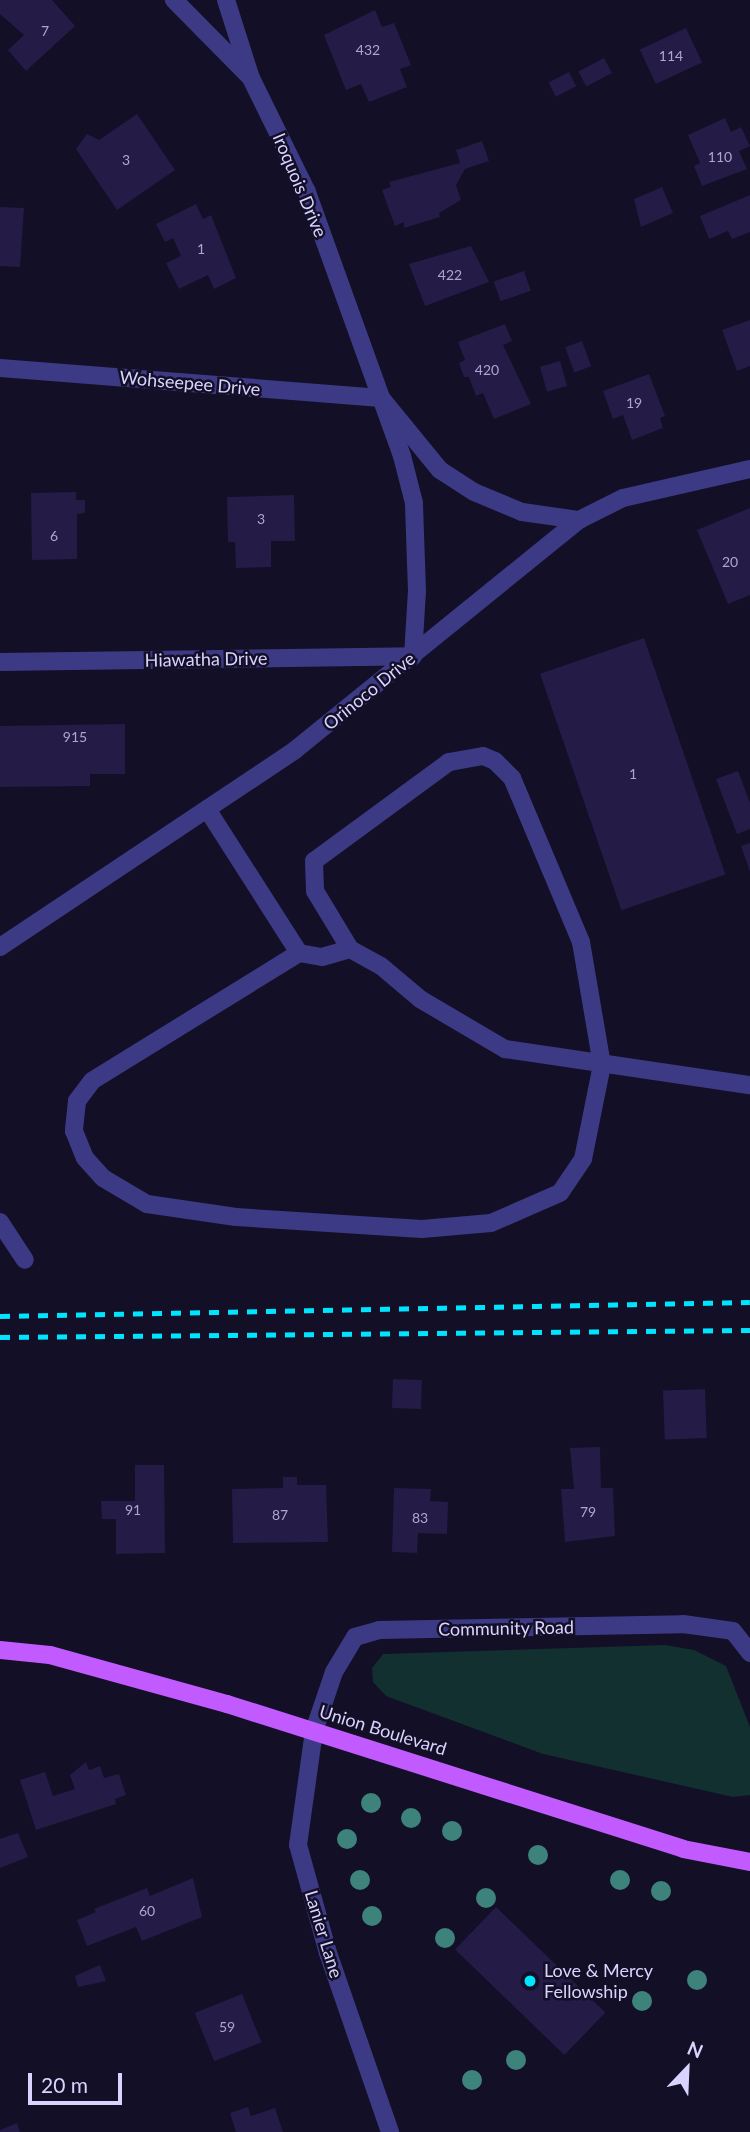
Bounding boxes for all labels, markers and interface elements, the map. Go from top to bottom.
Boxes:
house number: 7 [41,23,49,39]
house number: 432 [356,42,380,58]
house number: 114 [659,48,683,64]
street label: Iroquois Drive [268,130,332,240]
house number: 110 [708,149,732,165]
house number: 3 [122,152,130,168]
house number: 1 [197,241,205,257]
house number: 422 [438,267,462,283]
house number: 420 [475,362,499,378]
street label: Wohseepee Drive [119,366,261,400]
house number: 19 [626,395,642,411]
house number: 3 [257,511,265,527]
house number: 6 [50,528,58,544]
house number: 20 [722,554,738,570]
street label: Hiawatha Drive [144,647,268,671]
street label: Orinoco Drive [319,648,419,734]
house number: 915 [63,729,87,745]
house number: 1 [629,766,637,782]
house number: 91 [125,1502,141,1518]
house number: 79 [580,1504,596,1520]
house number: 87 [272,1507,288,1523]
house number: 83 [412,1510,428,1526]
street label: Community Road [438,1616,574,1640]
street label: Union Boulevard [317,1700,449,1760]
street label: Lanier Lane [300,1887,348,1981]
house number: 60 [139,1903,155,1919]
place label: Love & Mercy Fellowship [544,1960,653,2002]
marker: Love & Mercy Fellowship [522,1973,538,1989]
house number: 59 [219,2019,235,2035]
north arrow [652,2034,722,2104]
text: N [684,2036,707,2063]
scale bar [32,2058,126,2102]
text: 20 m [41,2072,88,2097]

